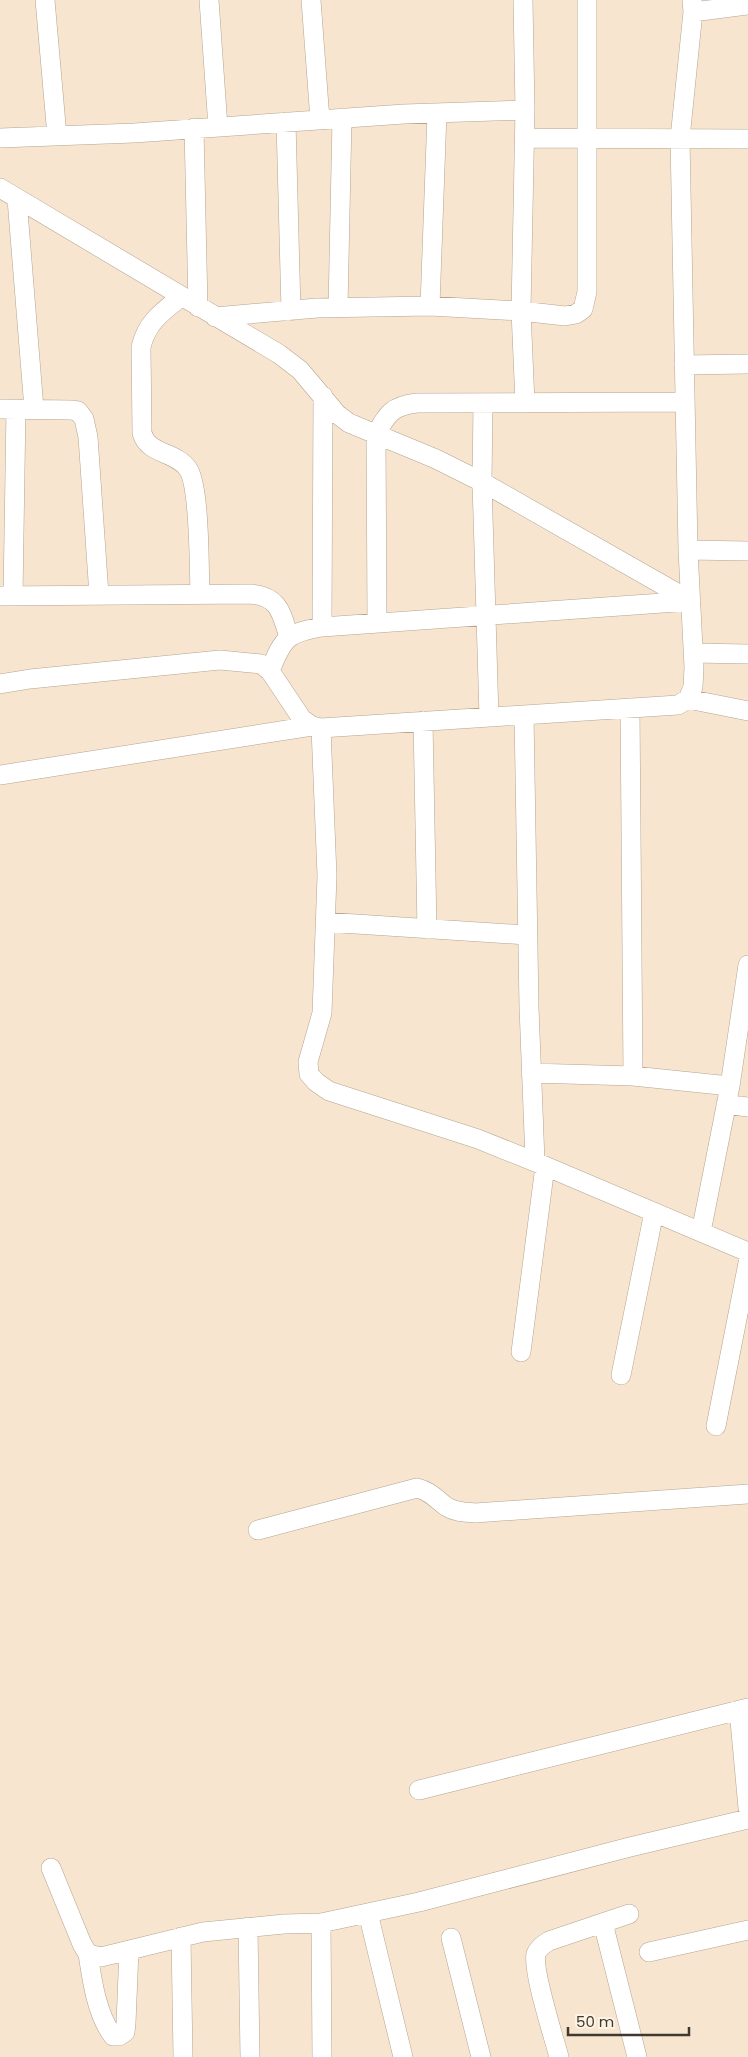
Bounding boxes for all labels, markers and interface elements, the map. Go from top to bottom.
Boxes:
scale bar [568,2004,689,2036]
text: 50 m [576,2011,614,2032]

